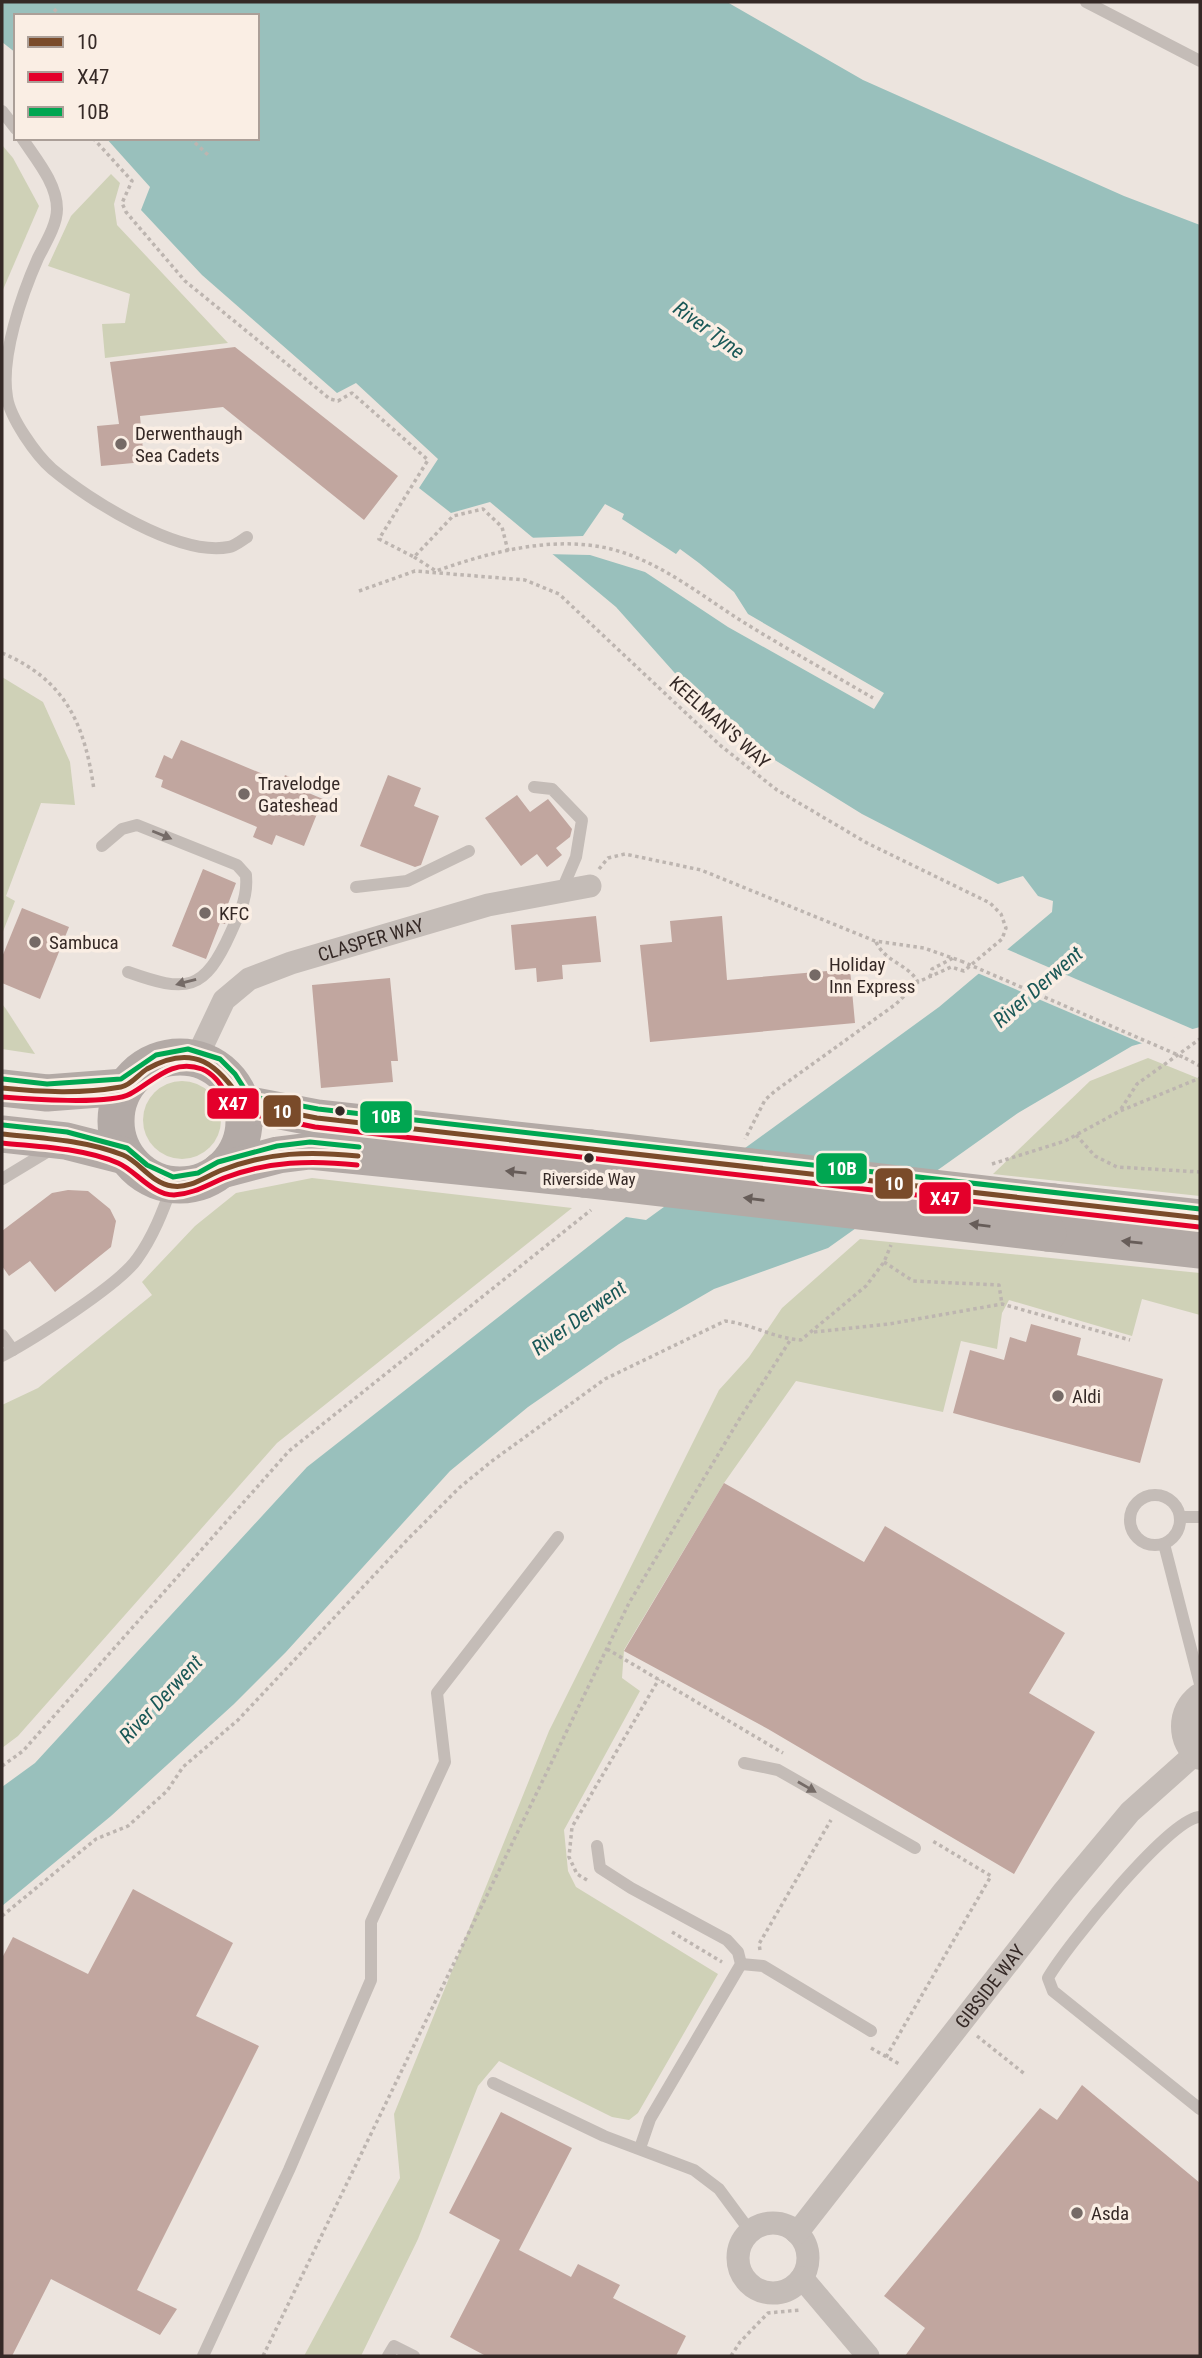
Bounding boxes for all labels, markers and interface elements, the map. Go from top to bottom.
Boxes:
legend [14,14,259,140]
text: 10 [77,30,98,54]
text: X47 [77,65,109,89]
text: 10B [77,100,109,124]
water label: River Tyne [669,296,749,364]
place label: Derwenthaugh Sea Cadets [135,422,243,467]
marker: Derwenthaugh Sea Cadets [113,436,129,452]
street label: KEELMAN'S WAY [665,671,775,773]
place label: Travelodge Gateshead [258,772,340,817]
marker: Travelodge Gateshead [236,786,252,802]
one-way arrow [151,829,172,840]
place label: KFC [219,902,249,925]
marker: KFC [197,905,213,921]
street label: CLASPER WAY [315,914,427,966]
place label: Sambuca [49,931,119,954]
marker: Sambuca [27,934,43,950]
water label: River Derwent [988,941,1088,1032]
place label: Holiday Inn Express [829,953,916,998]
marker: Holiday Inn Express [807,967,823,983]
one-way arrow [175,978,196,988]
line badge: X47 [206,1087,260,1120]
text: X47 [218,1092,248,1115]
line badge: 10 [262,1094,302,1128]
text: 10 [272,1100,292,1123]
line badge: 10B [359,1100,413,1134]
unlabelled marker [333,1104,347,1118]
text: 10B [371,1105,401,1128]
marker: Riverside Way [582,1151,596,1165]
line badge: 10B [815,1152,868,1185]
text: 10B [827,1157,857,1180]
one-way arrow [505,1166,527,1177]
line badge: 10 [874,1167,914,1200]
place label: Riverside Way [543,1169,635,1189]
text: 10 [884,1172,904,1195]
line badge: X47 [918,1181,972,1215]
text: X47 [930,1187,960,1210]
one-way arrow [743,1193,765,1204]
one-way arrow [969,1219,991,1230]
one-way arrow [1121,1236,1143,1247]
water label: River Derwent [527,1275,632,1360]
place label: Aldi [1072,1385,1101,1408]
marker: Aldi [1050,1388,1066,1404]
water label: River Derwent [114,1650,208,1748]
one-way arrow [798,1781,817,1793]
street label: GIBSIDE WAY [950,1940,1030,2033]
place label: Asda [1091,2202,1129,2225]
marker: Asda [1069,2205,1085,2221]

